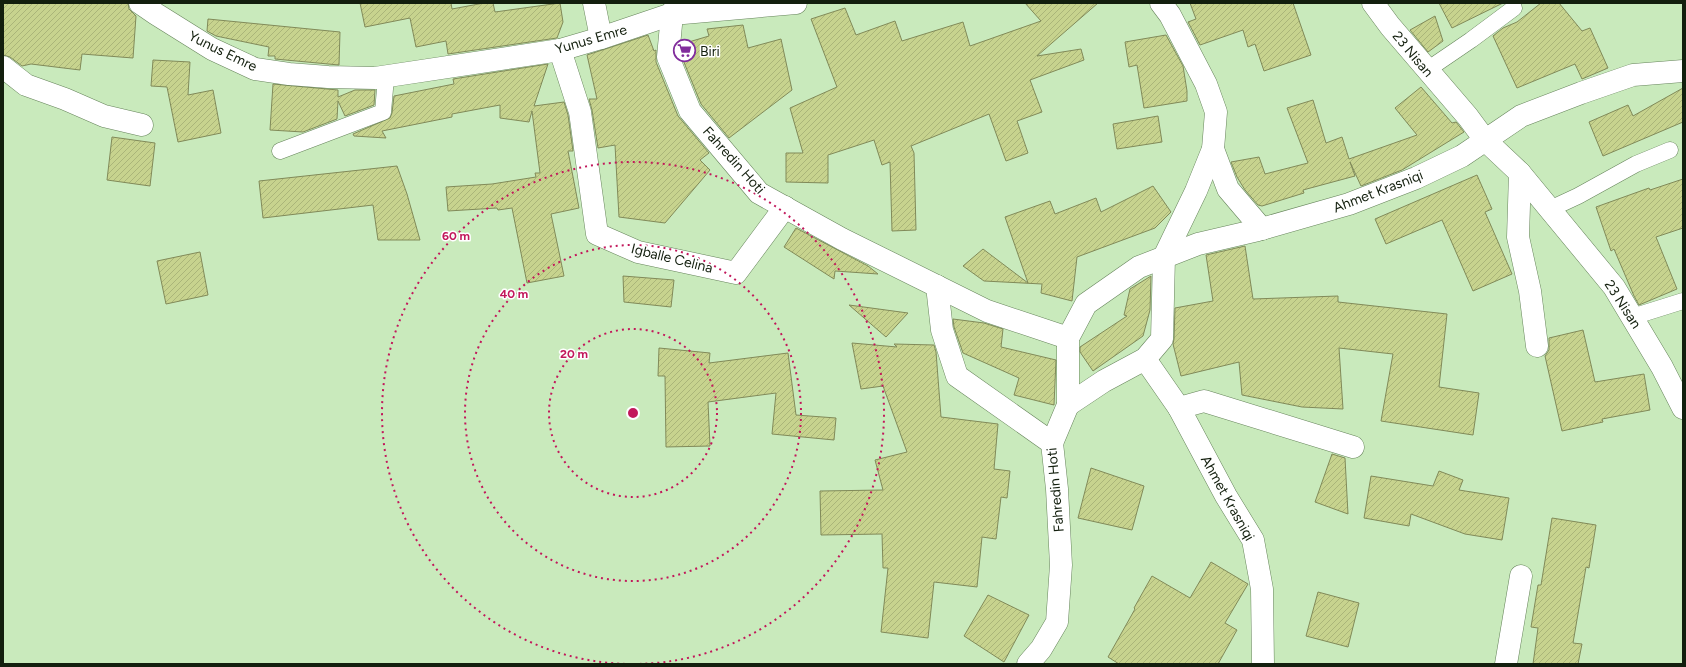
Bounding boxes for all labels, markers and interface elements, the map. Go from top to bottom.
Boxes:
street label: Yunus Emre [553,21,629,58]
street label: Yunus Emre [186,28,260,75]
street label: 23 Nisan [1389,28,1437,81]
supermarket icon: Biri [672,38,698,64]
place label: Biri [700,43,720,60]
street label: Fahredin Hoti [699,123,768,198]
street label: Ahmet Krasniqi [1331,167,1426,216]
text: 60 m [442,229,470,243]
street label: Igballe Celina [629,240,715,277]
street label: 23 Nisan [1601,277,1645,332]
text: 40 m [500,287,528,301]
text: 20 m [560,347,588,361]
centre of rings [626,406,640,420]
street label: Fahredin Hoti [1043,447,1068,533]
street label: Ahmet Krasniqi [1197,453,1258,544]

